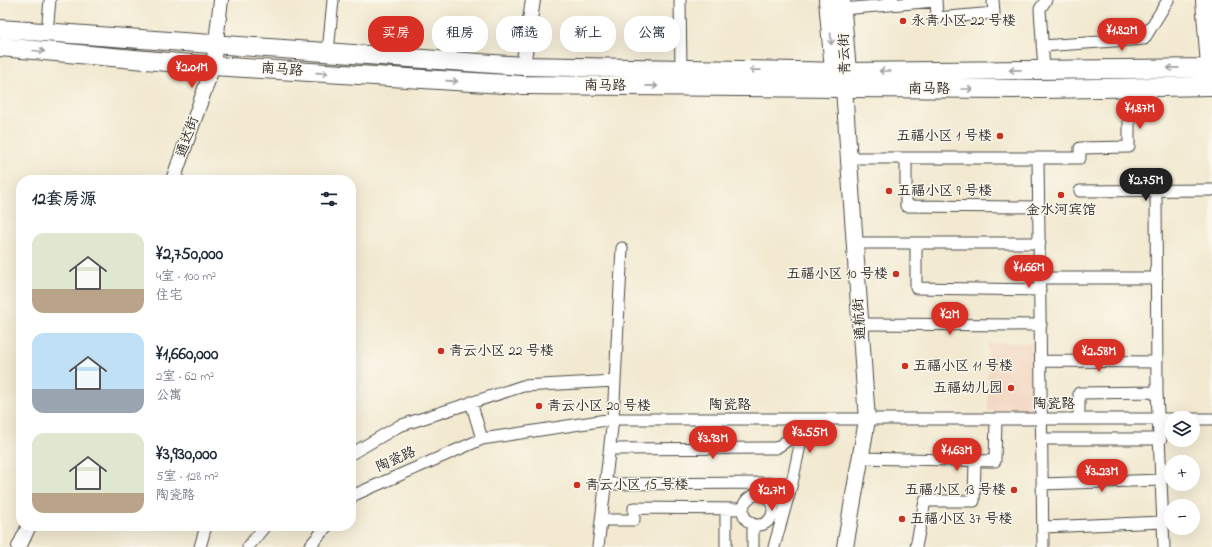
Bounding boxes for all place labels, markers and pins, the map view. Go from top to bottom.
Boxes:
place label: 永青小区 22 号楼 [911,11,1016,32]
marker: 永青小区 22 号楼 [898,16,908,26]
pin: ¥1.82M [1089,18,1155,52]
pin: ¥2.01M [159,55,225,89]
pin: ¥1.87M [1107,96,1173,130]
place label: 五福小区 1 号楼 [897,126,992,147]
marker: 五福小区 1 号楼 [995,131,1005,141]
pin: ¥2.75M [1113,168,1179,202]
place label: 五福小区 9 号楼 [897,181,992,202]
marker: 五福小区 9 号楼 [884,186,894,196]
marker: 金水河宾馆 [1056,190,1066,200]
place label: 金水河宾馆 [1026,200,1096,221]
pin: ¥1.66M [996,255,1062,289]
place label: 五福小区 10 号楼 [787,264,888,285]
marker: 五福小区 10 号楼 [891,269,901,279]
pin: ¥2M [931,302,969,336]
pin: ¥2.58M [1066,339,1132,373]
place label: 青云小区 22 号楼 [449,341,554,362]
marker: 青云小区 22 号楼 [436,346,446,356]
place label: 五福小区 11 号楼 [913,356,1013,377]
marker: 五福小区 11 号楼 [900,361,910,371]
place label: 五福幼儿园 [933,378,1003,399]
marker: 五福幼儿园 [1006,383,1016,393]
place label: 青云小区 20 号楼 [547,396,651,417]
marker: 青云小区 20 号楼 [534,401,544,411]
pin: ¥3.55M [777,420,843,454]
pin: ¥3.93M [680,426,746,460]
pin: ¥1.63M [924,438,990,472]
pin: ¥3.23M [1069,459,1135,493]
place label: 青云小区 15 号楼 [585,475,688,496]
pin: ¥2.7M [744,478,800,512]
marker: 青云小区 15 号楼 [572,480,582,490]
place label: 五福小区 13 号楼 [905,480,1006,501]
marker: 五福小区 13 号楼 [1009,485,1019,495]
place label: 五福小区 37 号楼 [910,509,1013,530]
marker: 五福小区 37 号楼 [897,514,907,524]

